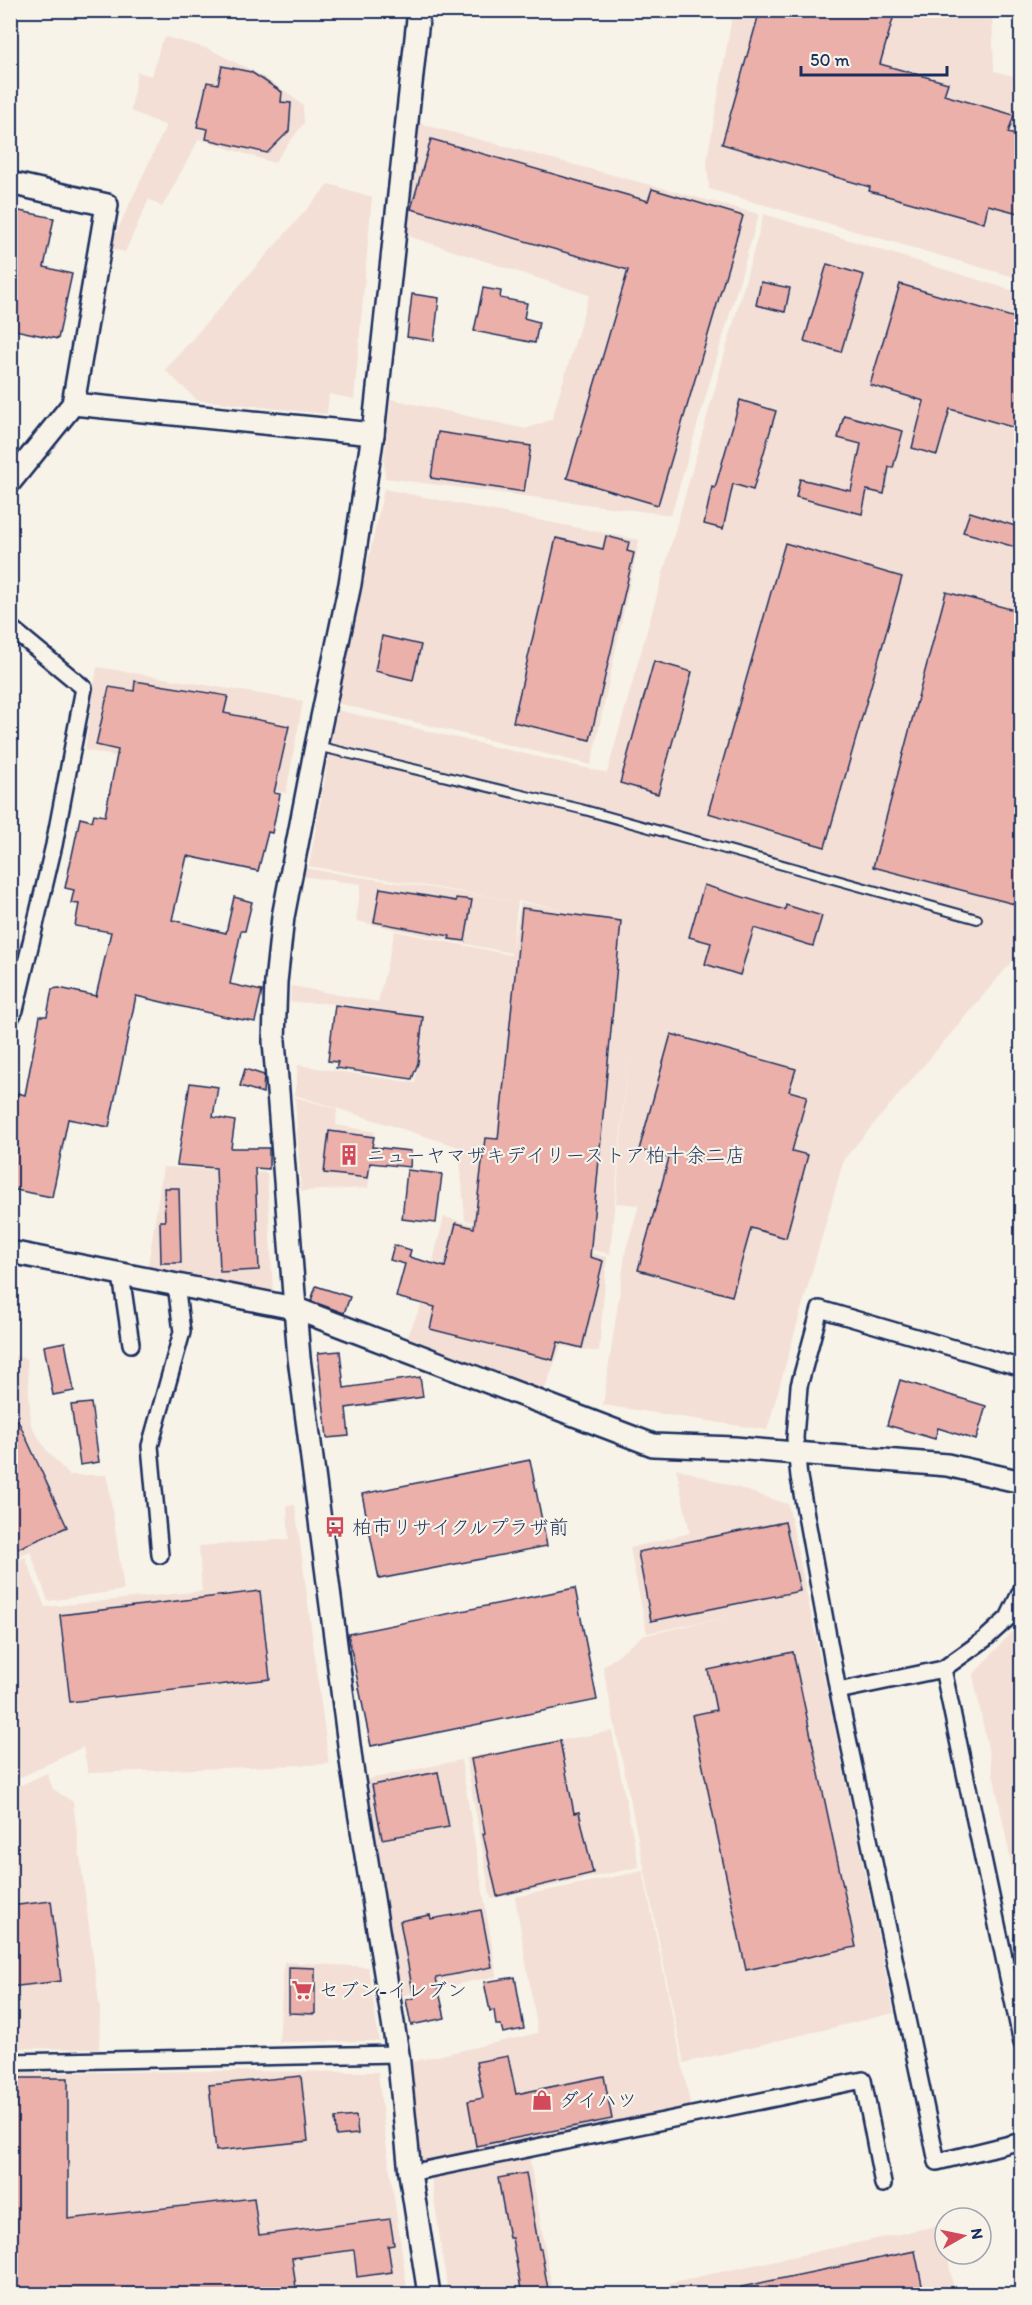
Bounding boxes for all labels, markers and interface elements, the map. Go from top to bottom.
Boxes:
scale bar [801,39,946,77]
text: 50 m [810,49,850,71]
building icon: ニューヤマザキデイリーストア柏十余二店 [337,1143,361,1167]
place label: ニューヤマザキデイリーストア柏十余二店 [366,1143,746,1167]
bus stop icon: 柏市リサイクルプラザ前 [323,1515,347,1539]
place label: 柏市リサイクルプラザ前 [352,1515,569,1539]
supermarket icon: セブン-イレブン [290,1978,314,2002]
place label: セブン-イレブン [319,1978,467,2002]
shop icon: ダイハツ [530,2088,554,2112]
place label: ダイハツ [559,2088,637,2112]
north arrow [933,2206,993,2266]
text: N [967,2227,988,2241]

